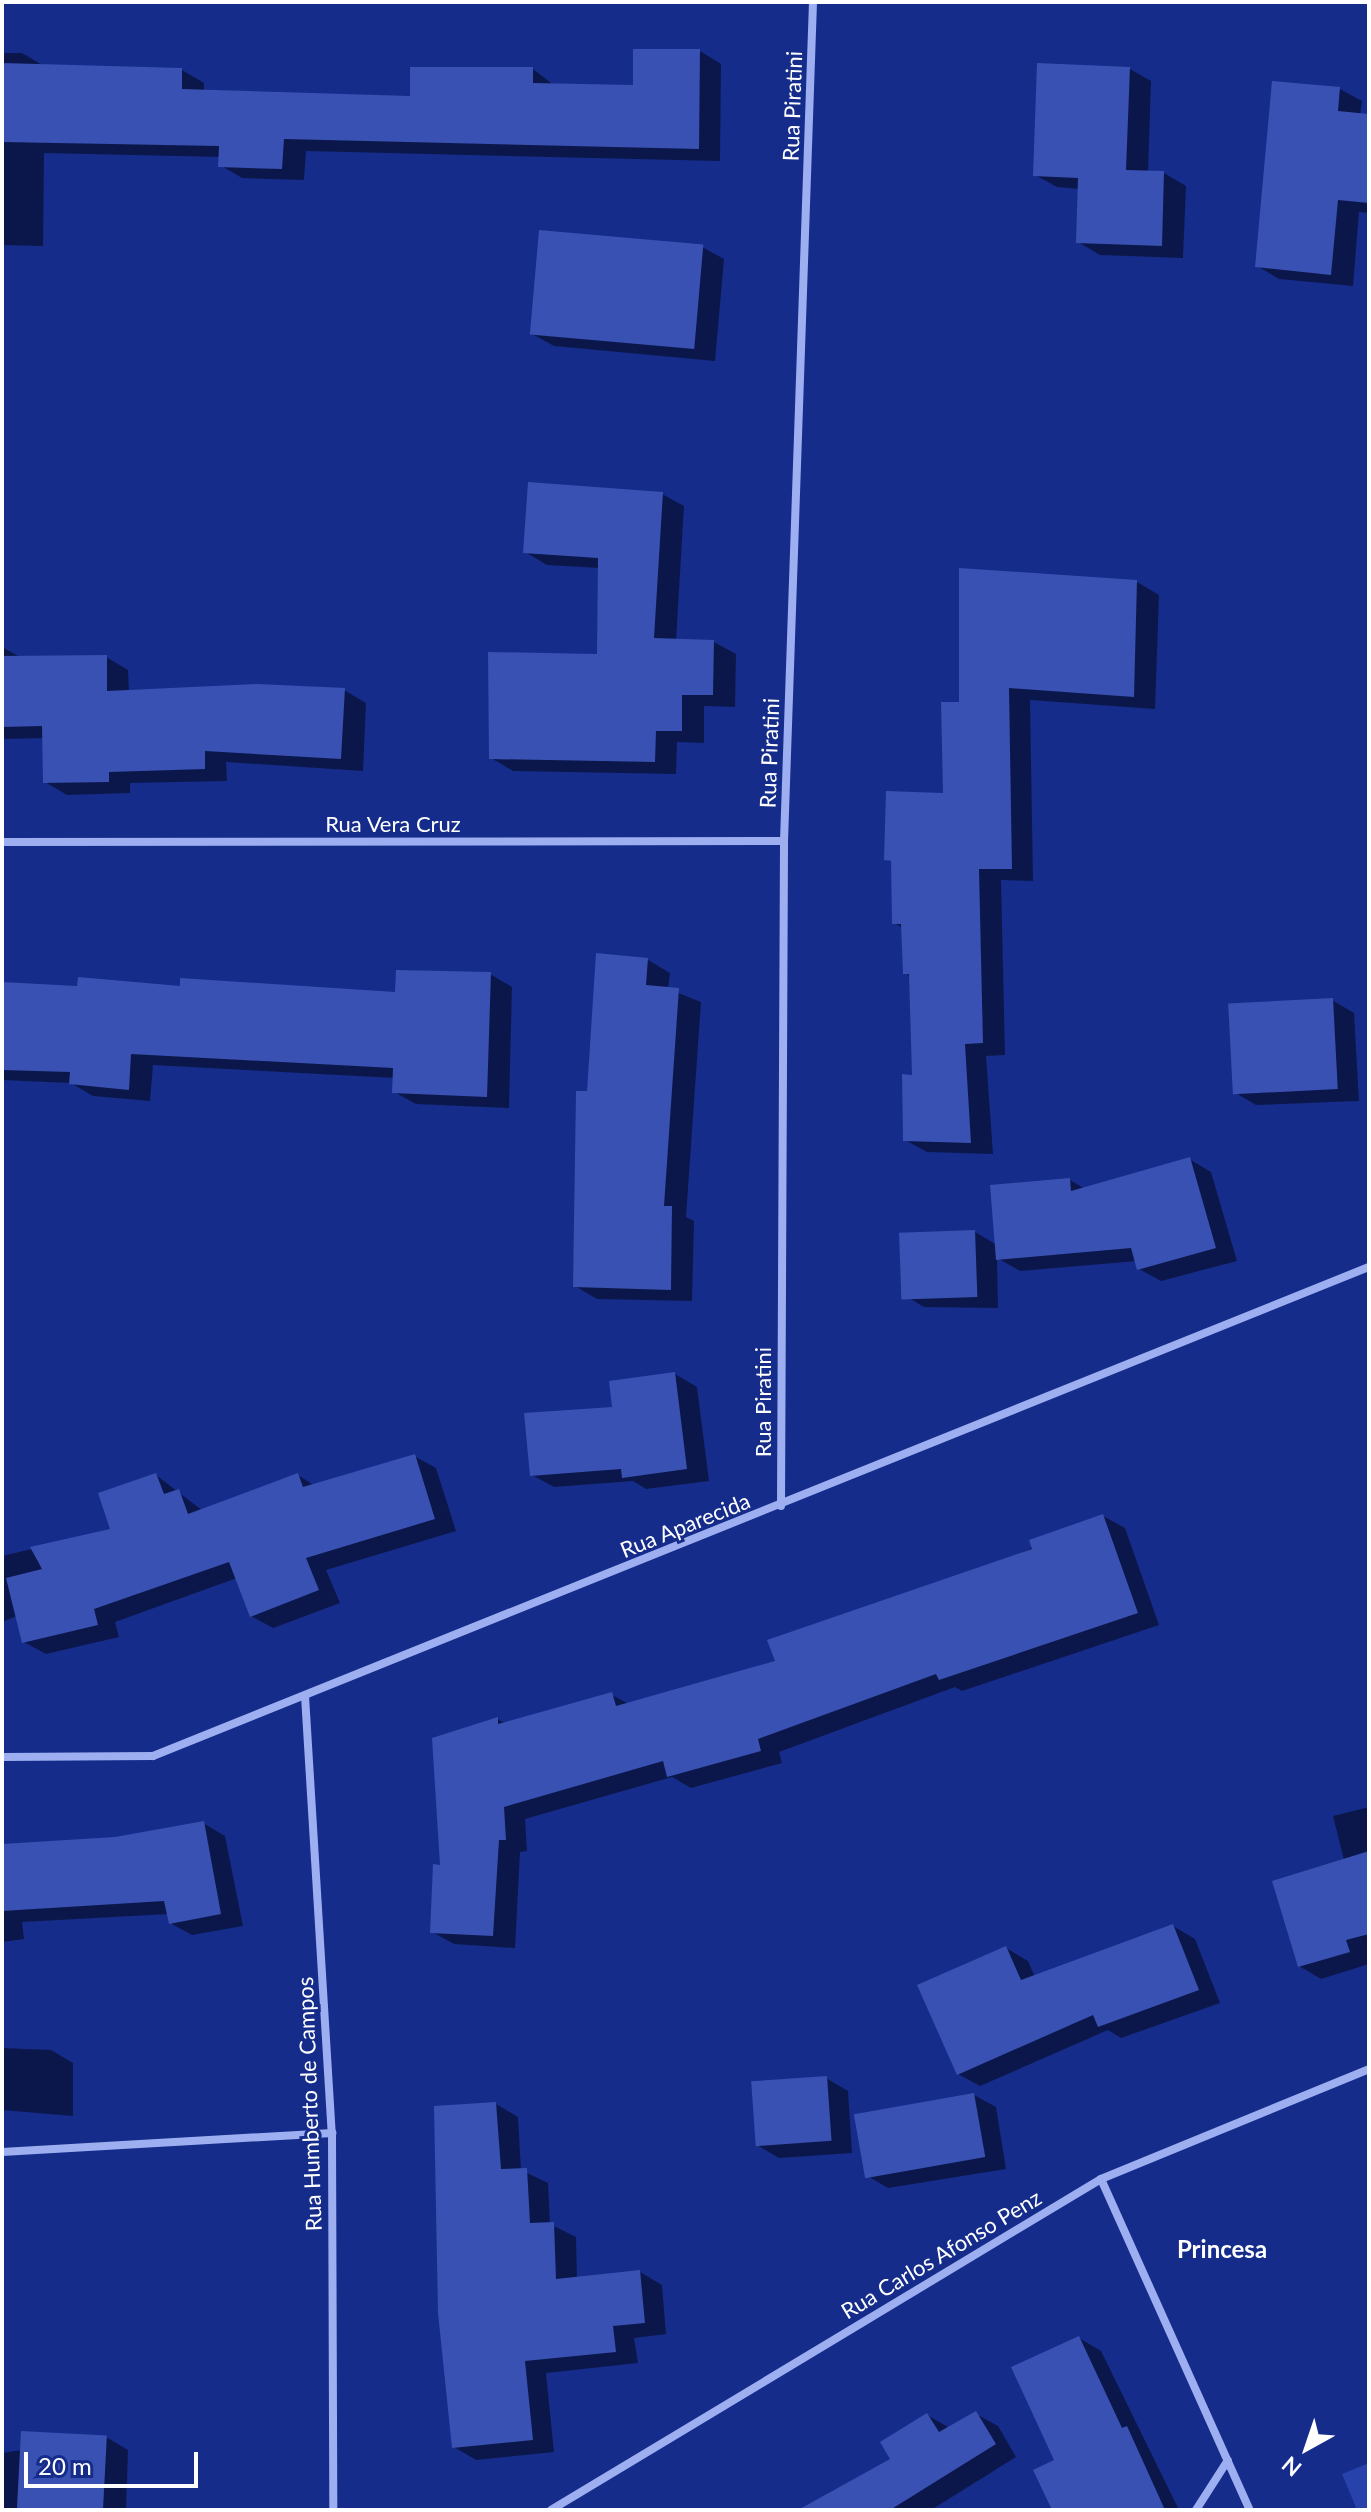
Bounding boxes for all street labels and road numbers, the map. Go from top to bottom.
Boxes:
street label: Rua Piratini [777,50,807,162]
street label: Rua Piratini [754,697,784,809]
street label: Rua Vera Cruz [325,811,461,837]
street label: Rua Piratini [750,1347,776,1457]
street label: Rua Aparecida [616,1487,754,1563]
street label: Rua Humberto de Campos [291,1976,327,2232]
street label: Rua Carlos Afonso Penz [836,2184,1046,2324]

